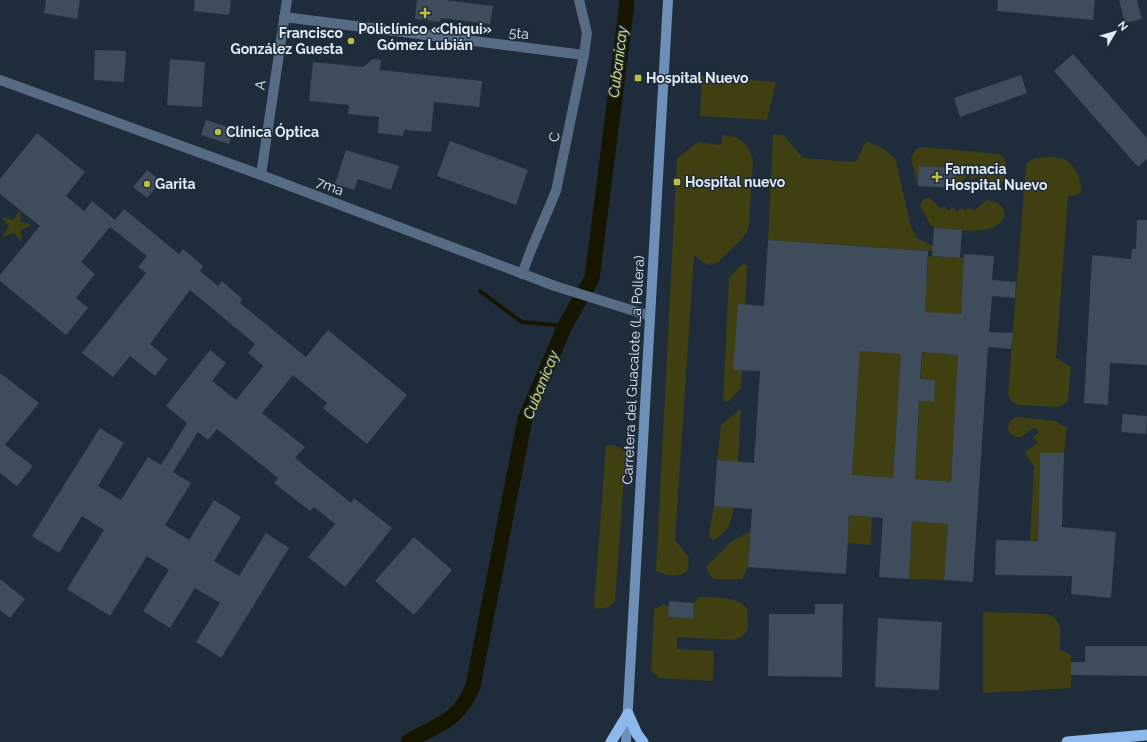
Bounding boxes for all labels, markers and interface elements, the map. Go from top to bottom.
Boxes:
marker: Policlínico «Chiqui» Gómez Lubián [419,7,431,19]
north arrow [1095,12,1135,52]
text: N [1115,19,1130,33]
place label: Policlínico «Chiqui» Gómez Lubián [358,21,492,53]
street label: 5ta [508,24,530,42]
water label: Cubanicay [605,24,631,99]
place label: Francisco González Guesta [230,25,344,57]
marker: Francisco González Guesta [346,36,356,46]
place label: Hospital Nuevo [646,70,749,86]
marker: Hospital Nuevo [633,73,643,83]
street label: A [251,79,269,91]
place label: Clínica Óptica [226,123,319,140]
marker: Clínica Óptica [213,127,223,137]
street label: C [545,130,563,143]
place label: Farmacia Hospital Nuevo [945,161,1048,193]
marker: Farmacia Hospital Nuevo [932,172,942,182]
street label: 7ma [314,174,346,198]
place label: Hospital nuevo [685,174,786,190]
place label: Garita [155,176,196,192]
marker: Hospital nuevo [672,177,682,187]
marker: Garita [142,179,152,189]
street label: Carretera del Guacalote (La Pollera) [619,255,647,485]
water label: Cubanicay [519,348,563,422]

